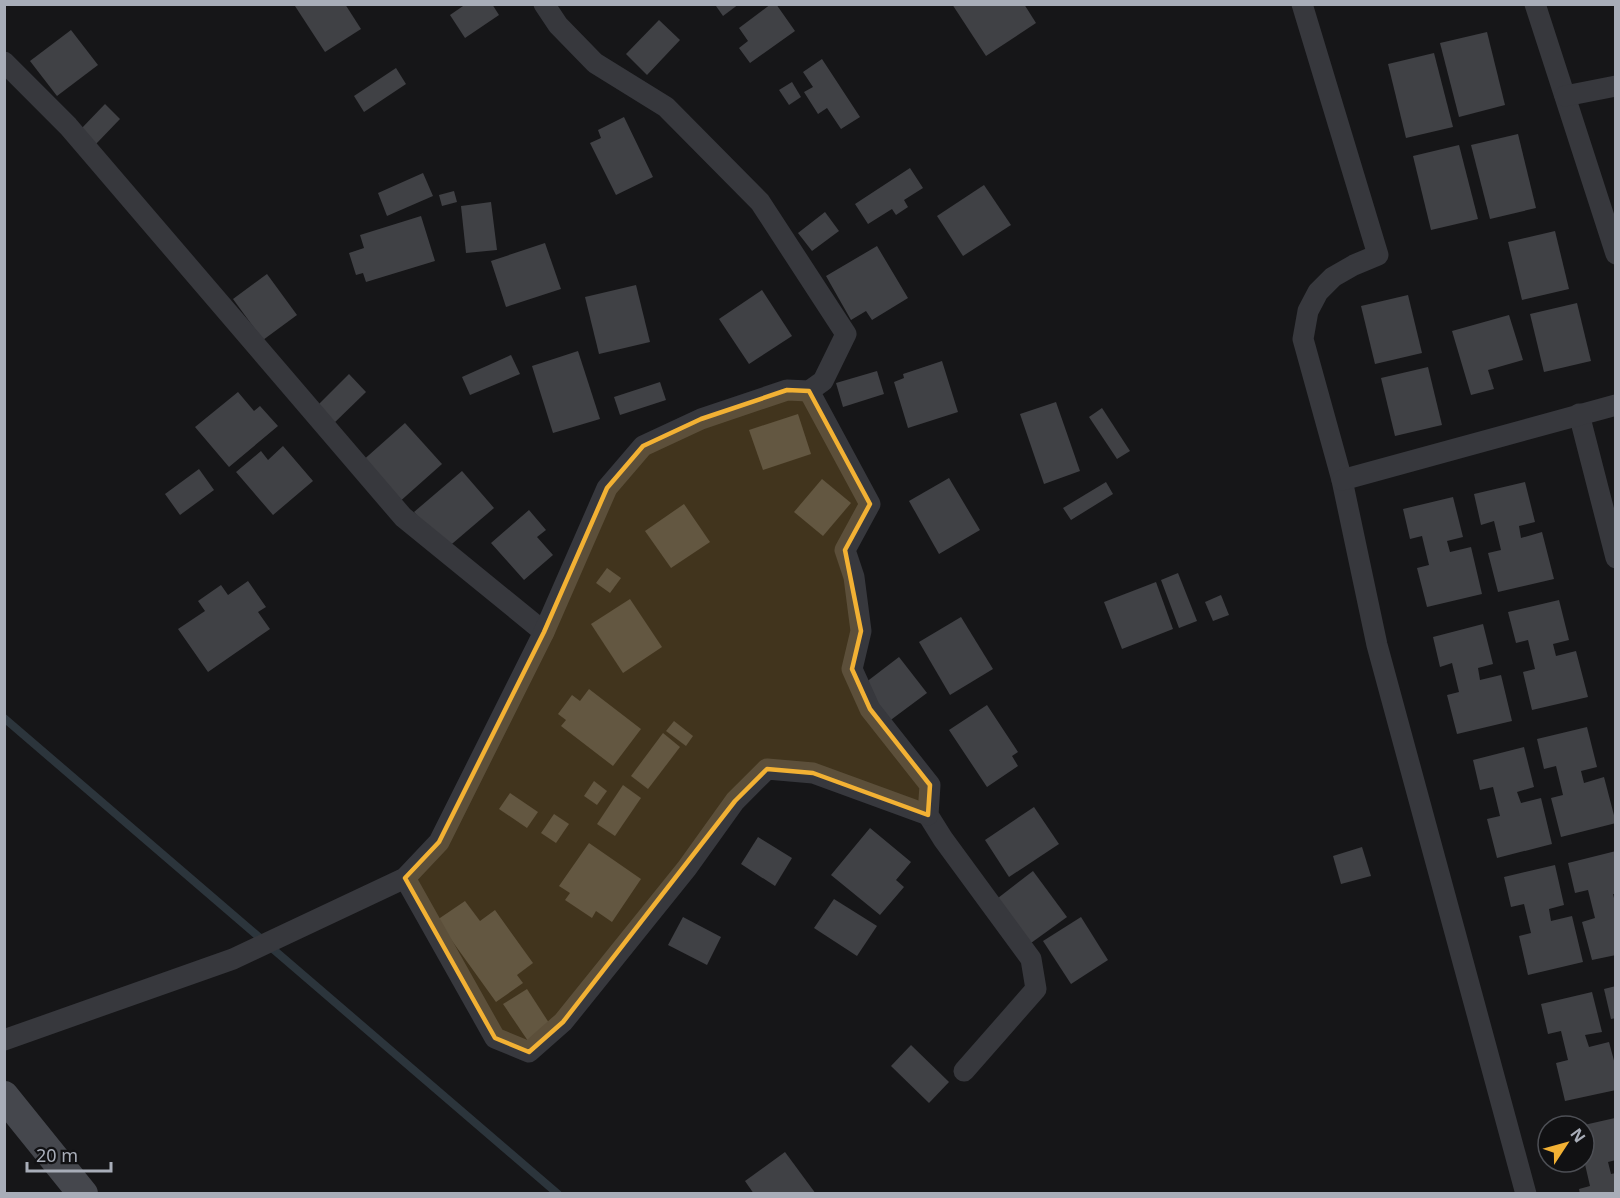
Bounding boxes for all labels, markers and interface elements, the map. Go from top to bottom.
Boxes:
north arrow [1536,1114,1596,1174]
text: N [1565,1123,1591,1147]
scale bar [27,1135,111,1173]
text: 20 m [36,1143,78,1167]

